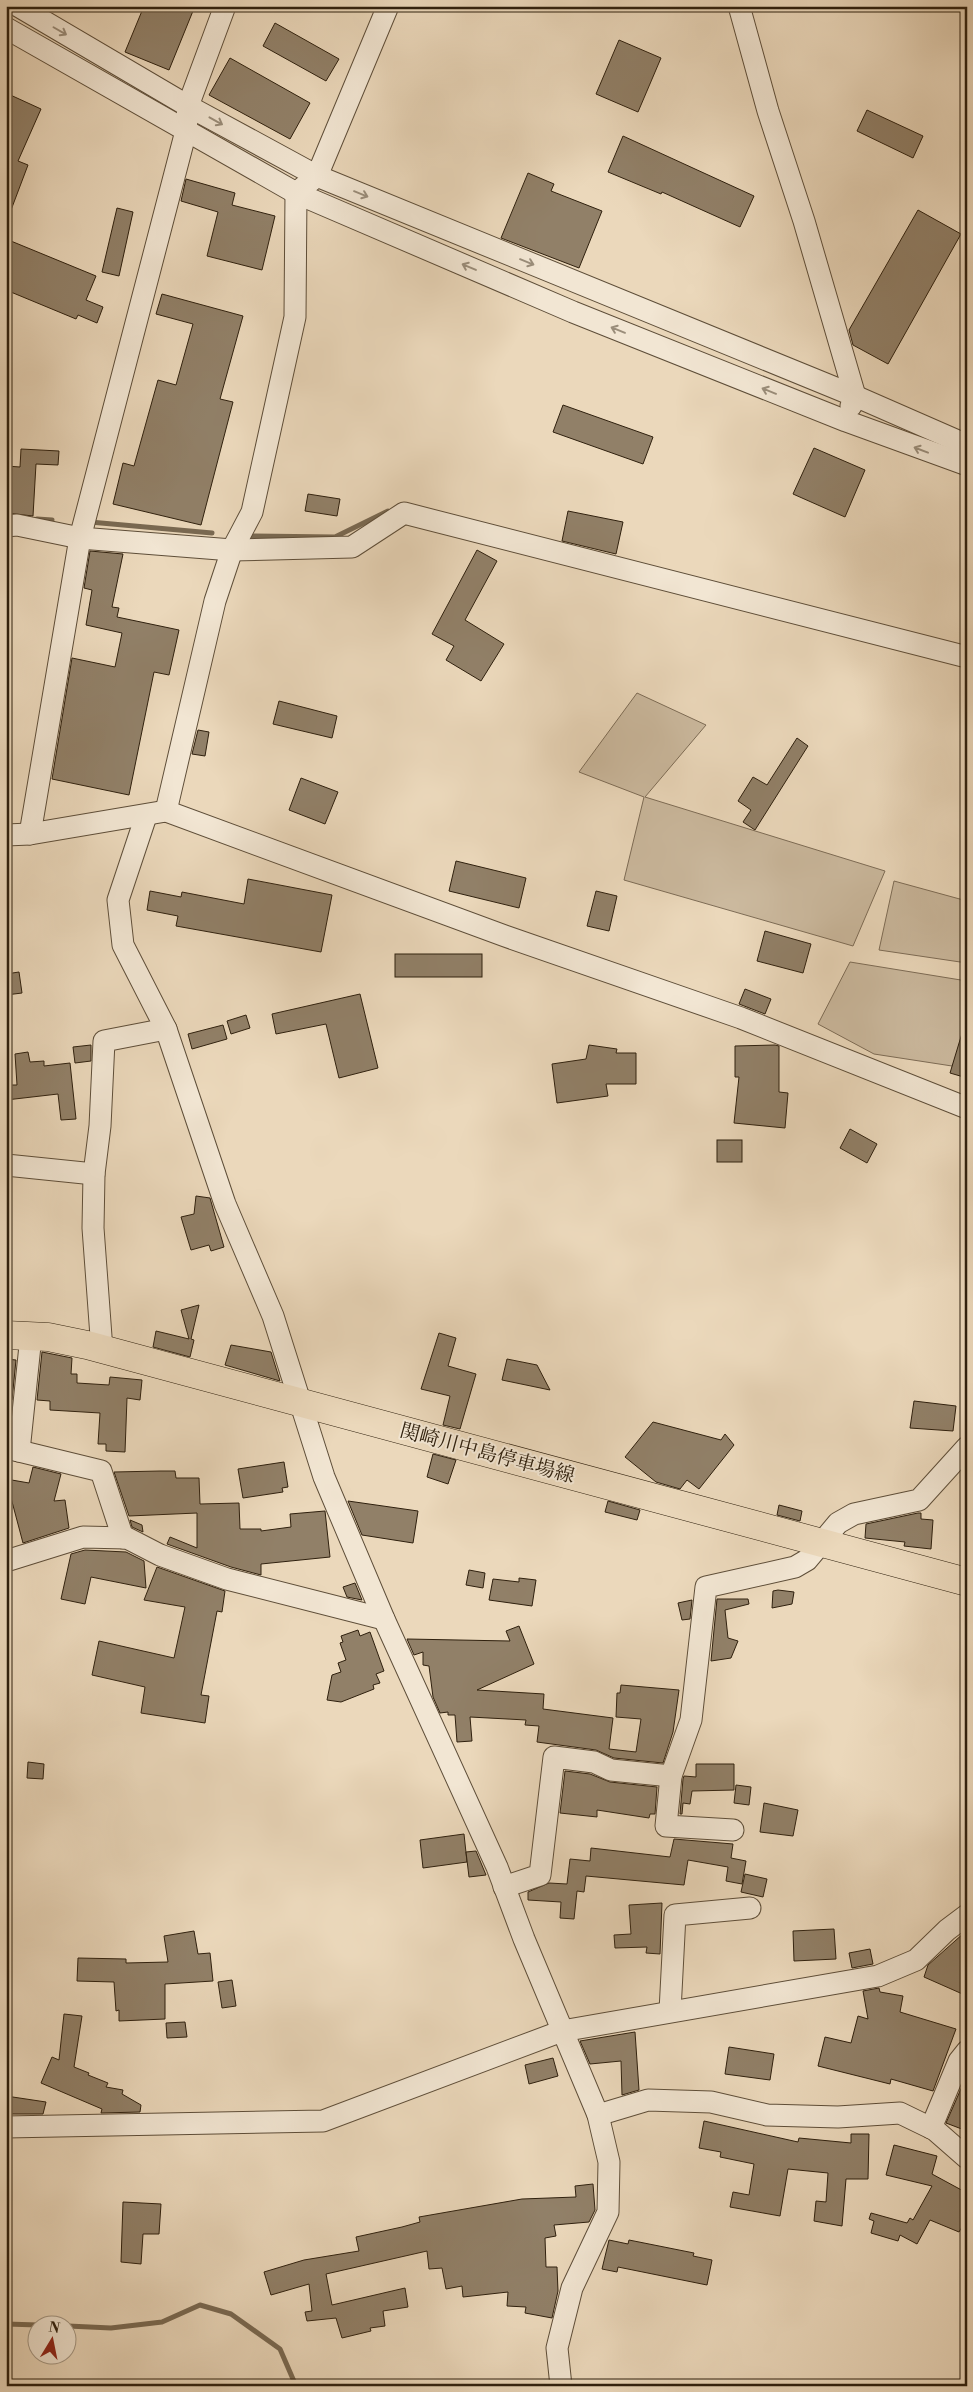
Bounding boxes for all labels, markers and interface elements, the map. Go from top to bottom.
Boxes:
one-way arrow [53,26,68,36]
one-way arrow [208,117,223,126]
one-way arrow [353,190,368,199]
one-way arrow [519,258,535,267]
one-way arrow [462,262,477,271]
one-way arrow [611,325,627,334]
one-way arrow [762,385,777,395]
one-way arrow [913,445,929,454]
street label: 関崎川中島停車場線 [397,1419,577,1489]
north arrow [28,2314,78,2364]
text: N [47,2318,61,2338]

